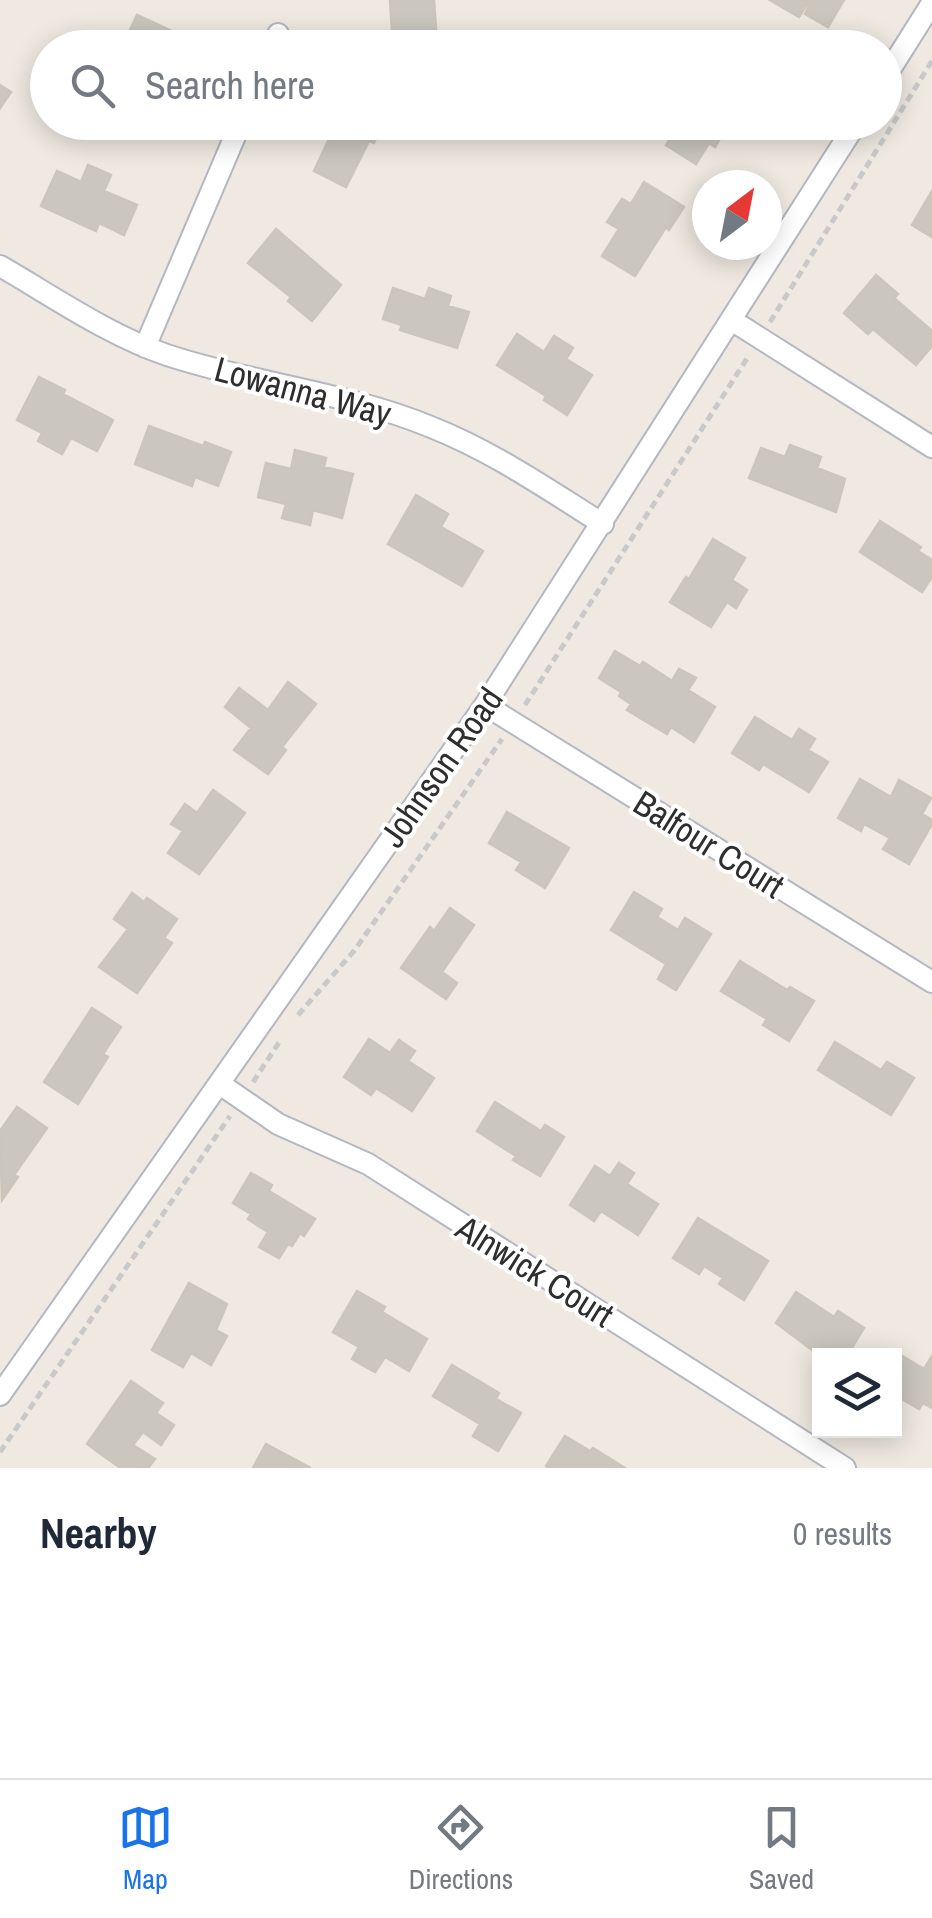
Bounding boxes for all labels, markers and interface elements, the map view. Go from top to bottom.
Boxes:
search box [30,30,902,140]
icon: search [65,58,120,113]
text: Search here [145,60,315,111]
north arrow [692,170,782,260]
street label: Lowanna Way [210,345,397,437]
street label: Johnson Road [369,678,513,856]
street label: Balfour Court [625,779,793,909]
street label: Alnwick Court [447,1204,623,1338]
map controls [812,1348,902,1438]
button: layers [812,1348,902,1438]
text: Nearby [40,1505,157,1561]
text: 0 results [793,1512,892,1555]
tab: Map [118,1800,173,1898]
tab: Directions [409,1800,513,1898]
tab: Saved [749,1800,814,1898]

